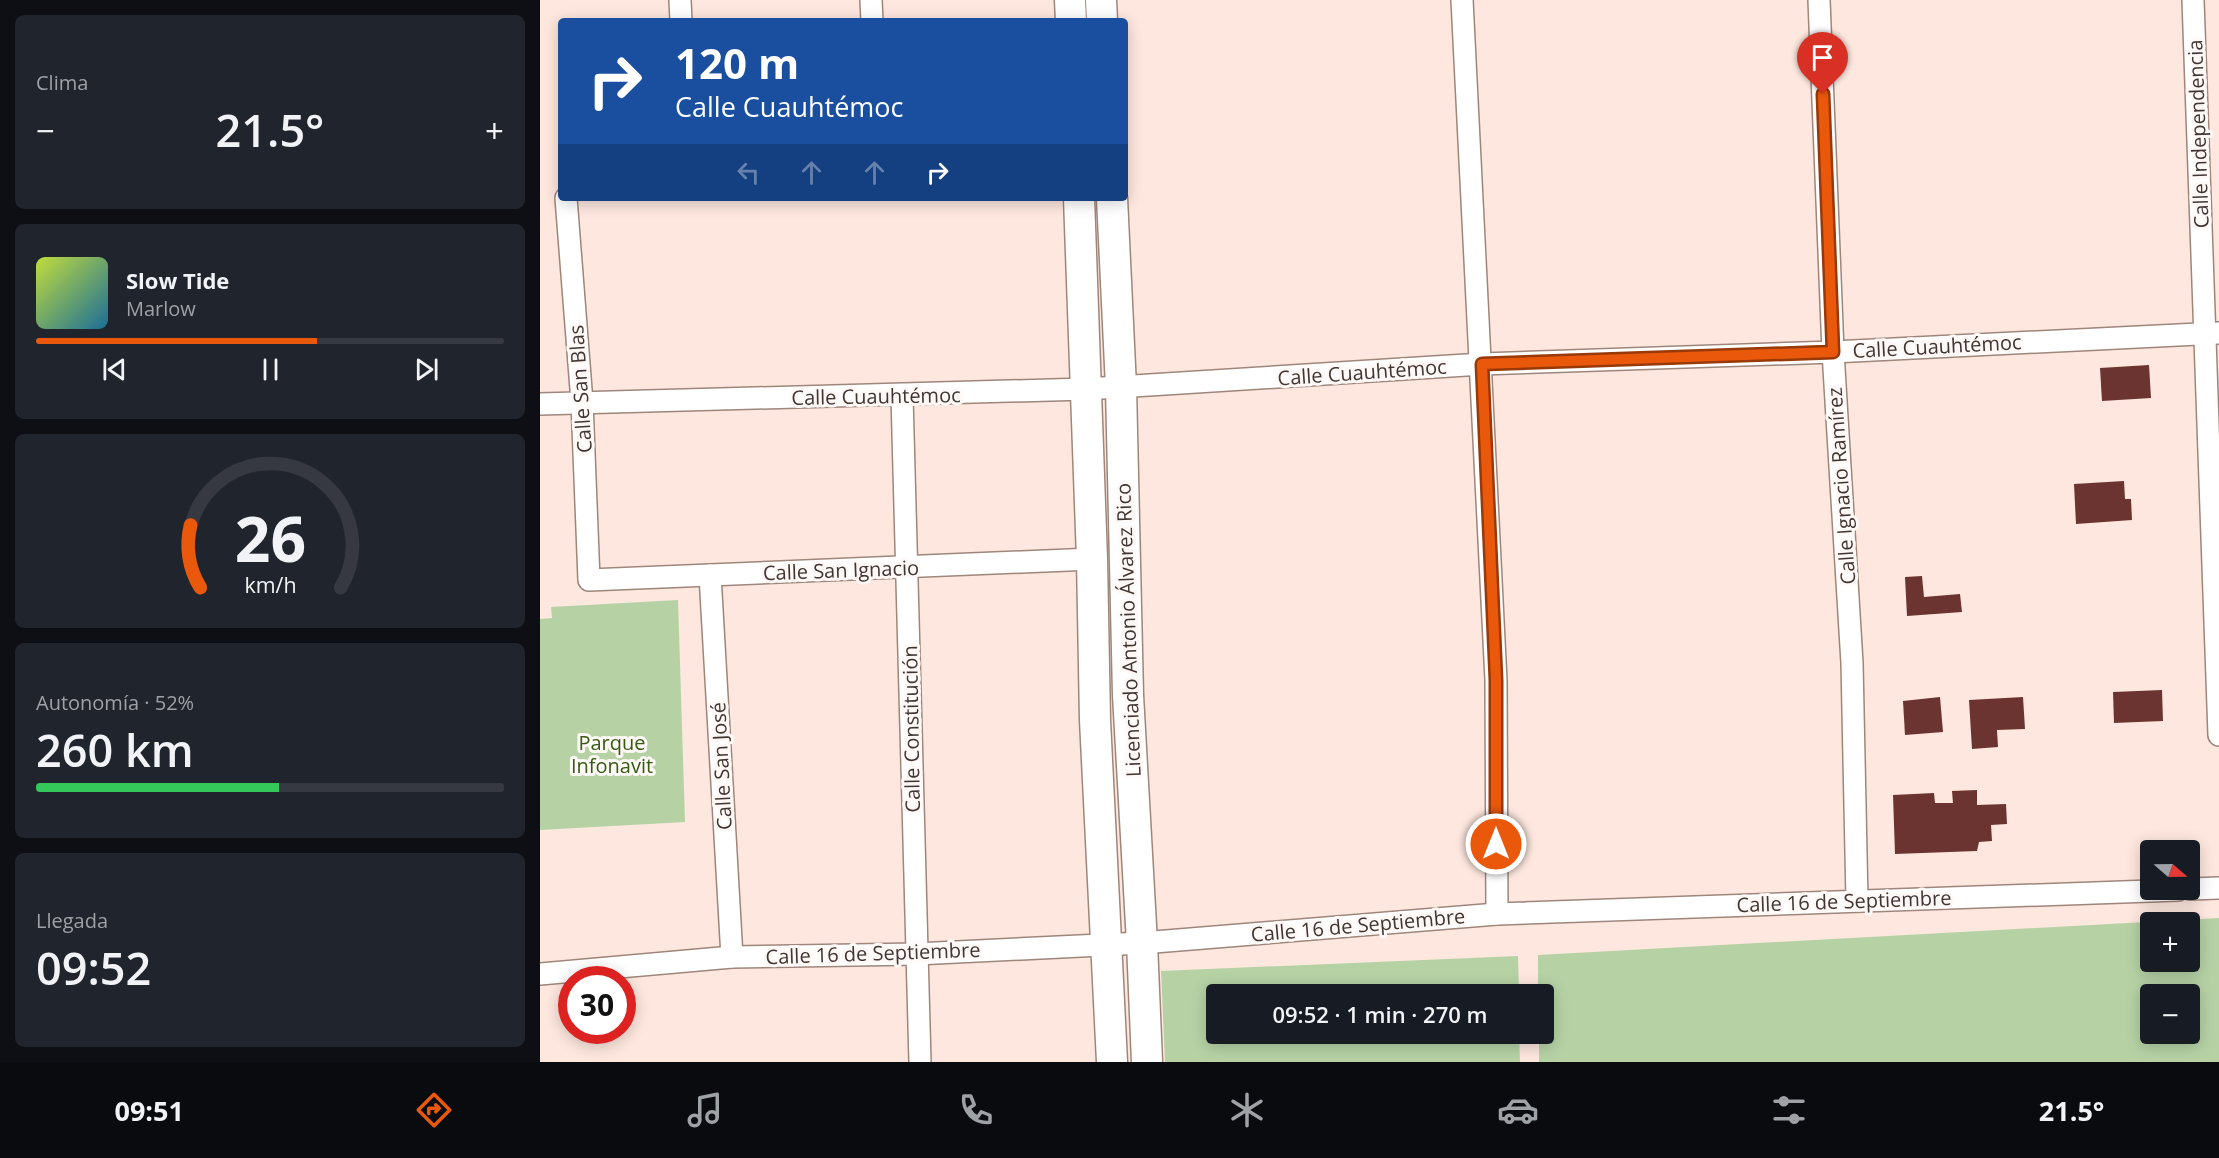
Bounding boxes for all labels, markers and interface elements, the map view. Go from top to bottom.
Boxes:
pin [1797,32,1848,94]
text: 120 m [675,34,799,91]
street label: Calle Independencia [2181,39,2215,229]
icon: arrive [1806,41,1839,74]
icon: right [576,42,654,120]
text: Clima [36,69,88,96]
text: Calle Cuauhtémoc [675,88,903,125]
text: 21.5° [216,99,324,160]
text: − [36,108,55,153]
text: + [485,108,504,153]
icon: left [732,156,765,189]
icon: ahead [795,156,828,189]
icon: ahead [858,156,891,189]
icon: right [921,156,954,189]
text: Slow Tide [126,265,229,295]
text: Marlow [126,295,196,322]
street label: Calle San Blas [562,324,598,454]
street label: Calle Cuauhtémoc [1852,328,2022,364]
icon: previous [98,353,131,386]
icon: pause [254,353,287,386]
icon: next [410,353,443,386]
street label: Calle Cuauhtémoc [1277,353,1447,391]
street label: Calle Cuauhtémoc [791,381,961,411]
street label: Calle Ignacio Ramírez [1821,386,1861,586]
street label: Licenciado Antonio Álvarez Rico [1109,483,1147,777]
text: 26 [234,495,306,580]
street label: Calle San Ignacio [762,554,920,586]
text: km/h [244,570,296,599]
street label: Calle Constitución [896,645,926,813]
text: Autonomía · 52% [36,689,194,716]
street label: Calle San José [704,701,738,831]
text: 260 km [36,719,194,780]
park label: Parque Infonavit [571,729,653,779]
position arrow [1464,812,1528,876]
north arrow [2140,840,2200,900]
map controls [2140,840,2200,1044]
street label: Calle 16 de Septiembre [1736,884,1952,918]
street label: Calle 16 de Septiembre [1250,902,1466,948]
text: Llegada [36,907,108,934]
button: + [2140,912,2200,972]
street label: Calle 16 de Septiembre [765,936,981,970]
text: 09:52 [36,937,151,998]
speed limit sign: 30 [558,966,636,1044]
button: − [2140,984,2200,1044]
text: 09:52 · 1 min · 270 m [1272,999,1488,1029]
icon: directions [413,1089,455,1131]
icon: music [684,1089,726,1131]
icon: phone [955,1089,997,1131]
icon: climate [1226,1089,1268,1131]
icon: car [1497,1089,1539,1131]
icon: filters [1768,1089,1810,1131]
text: 09:51 [114,1092,184,1129]
text: 21.5° [2039,1092,2104,1129]

